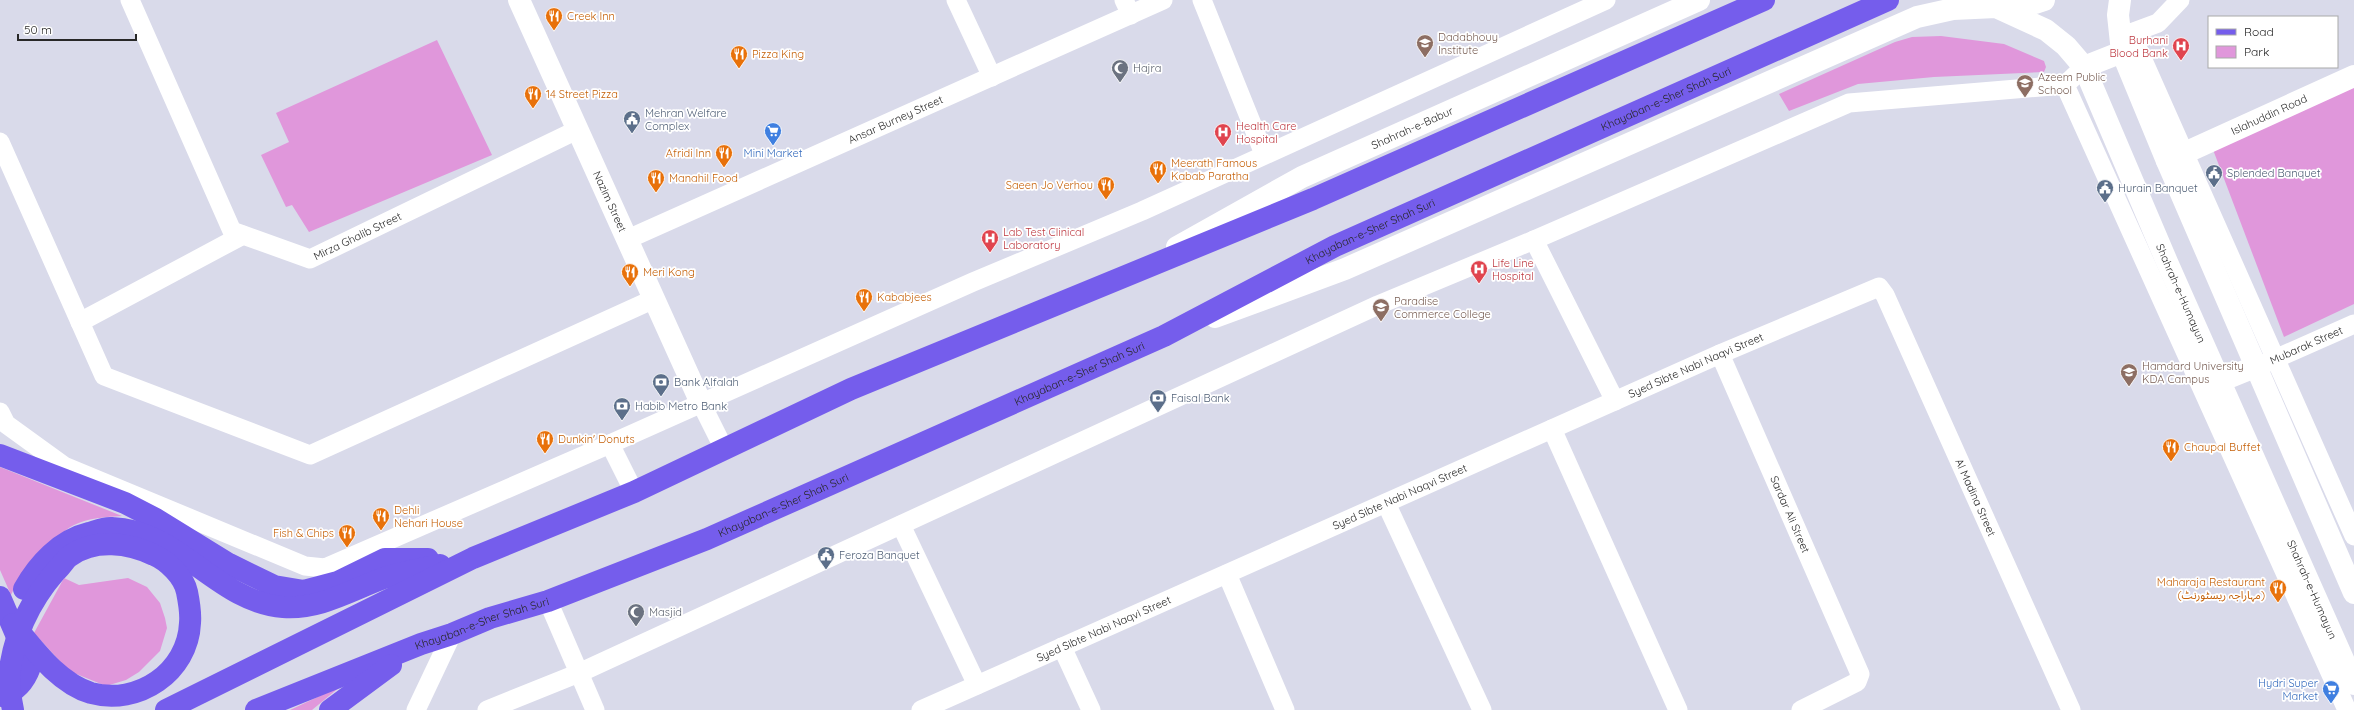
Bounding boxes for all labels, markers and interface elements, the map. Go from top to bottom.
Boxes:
restaurant icon: Creek Inn [544,6,564,31]
place label: Creek Inn [567,9,615,23]
scale bar [18,16,136,42]
legend [2208,16,2338,68]
text: 50 m [24,22,52,37]
text: Road [2244,24,2274,39]
place label: Dadabhouy Institute [1438,30,1498,57]
school or university icon: Dadabhouy Institute [1415,33,1435,58]
place label: Burhani Blood Bank [2109,33,2168,60]
hospital icon: Burhani Blood Bank [2171,36,2191,61]
restaurant icon: Pizza King [729,44,749,69]
text: Park [2244,44,2269,59]
place label: Pizza King [752,47,804,61]
mosque icon: Hajra [1110,58,1130,83]
place label: Hajra [1133,61,1161,75]
street label: Khayaban-e-Sher Shah Suri [1599,64,1733,134]
place label: Azeem Public School [2038,70,2106,97]
school or university icon: Azeem Public School [2015,73,2035,98]
restaurant icon: 14 Street Pizza [523,84,543,109]
place label: 14 Street Pizza [546,87,618,101]
street label: Islahuddin Road [2229,91,2309,138]
street label: Ansar Burney Street [846,92,945,147]
street label: Shahrah-e-Babur [1369,103,1456,152]
place label: Mehran Welfare Complex [645,106,727,133]
public building icon: Mehran Welfare Complex [622,109,642,134]
place label: Health Care Hospital [1236,119,1296,146]
supermarket icon: Mini Market [763,121,783,146]
hospital icon: Health Care Hospital [1213,122,1233,147]
restaurant icon: Afridi Inn [714,143,734,168]
place label: Afridi Inn [666,146,711,160]
place label: Mini Market [744,146,803,160]
place label: Meerath Famous Kabab Paratha [1171,156,1257,183]
restaurant icon: Meerath Famous Kabab Paratha [1148,159,1168,184]
public building icon: Splended Banquet [2204,163,2224,188]
place label: Splended Banquet [2227,166,2321,180]
restaurant icon: Manahil Food [646,168,666,193]
street label: Nazim Street [590,169,630,234]
place label: Manahil Food [669,171,738,185]
restaurant icon: Saeen Jo Verhou [1096,175,1116,200]
place label: Saeen Jo Verhou [1006,178,1093,192]
public building icon: Hurain Banquet [2095,178,2115,203]
place label: Hurain Banquet [2118,181,2198,195]
street label: Khayaban-e-Sher Shah Suri [1303,195,1437,267]
street label: Mirza Ghalib Street [311,209,404,263]
place label: Lab Test Clinical Laboratory [1003,225,1084,252]
hospital icon: Lab Test Clinical Laboratory [980,228,1000,253]
street label: Shahrah-e-Humayun [2153,242,2209,345]
place label: Life Line Hospital [1492,256,1534,283]
hospital icon: Life Line Hospital [1469,259,1489,284]
restaurant icon: Meri Kong [620,262,640,287]
place label: Meri Kong [643,265,695,279]
restaurant icon: Kababjees [854,287,874,312]
place label: Kababjees [877,290,932,304]
place label: Paradise Commerce College [1394,294,1491,321]
school or university icon: Paradise Commerce College [1371,297,1391,322]
street label: Mubarak Street [2268,323,2345,367]
street label: Syed Sibte Nabi Naqvi Street [1626,330,1766,401]
street label: Khayaban-e-Sher Shah Suri [1012,339,1147,409]
place label: Hamdard University KDA Campus [2142,359,2244,386]
school or university icon: Hamdard University KDA Campus [2119,362,2139,387]
bank icon: Bank Alfalah [651,372,671,397]
place label: Bank Alfalah [674,375,739,389]
bank icon: Faisal Bank [1148,388,1168,413]
place label: Faisal Bank [1171,391,1230,405]
bank icon: Habib Metro Bank [612,396,632,421]
place label: Habib Metro Bank [635,399,727,413]
restaurant icon: Dunkin' Donuts [535,429,555,454]
place label: Dunkin' Donuts [558,432,635,446]
restaurant icon: Chaupal Buffet [2161,437,2181,462]
place label: Chaupal Buffet [2184,440,2261,454]
street label: Al Madina Street [1952,456,1999,539]
street label: Syed Sibte Nabi Naqvi Street [1330,461,1469,533]
street label: Khayaban-e-Sher Shah Suri [716,470,851,540]
street label: Sardar Ali Street [1767,474,1813,555]
place label: Dehli Nehari House [394,503,463,530]
restaurant icon: Dehli Nehari House [371,506,391,531]
restaurant icon: Fish & Chips [337,523,357,548]
place label: Fish & Chips [273,526,334,540]
street label: Shahrah-e-Humayun [2284,538,2340,641]
public building icon: Feroza Banquet [816,545,836,570]
place label: Feroza Banquet [839,548,920,562]
place label: Maharaja Restaurant (مہاراجہ ریسٹورنٹ) [2157,575,2265,602]
restaurant icon: Maharaja Restaurant (مہاراجہ ریسٹورنٹ) [2268,578,2288,603]
street label: Syed Sibte Nabi Naqvi Street [1034,592,1173,665]
street label: Khayaban-e-Sher Shah Suri [413,594,551,653]
mosque icon: Masjid [626,602,646,627]
place label: Masjid [649,605,682,619]
place label: Hydri Super Market [2258,676,2319,703]
supermarket icon: Hydri Super Market [2321,679,2341,704]

